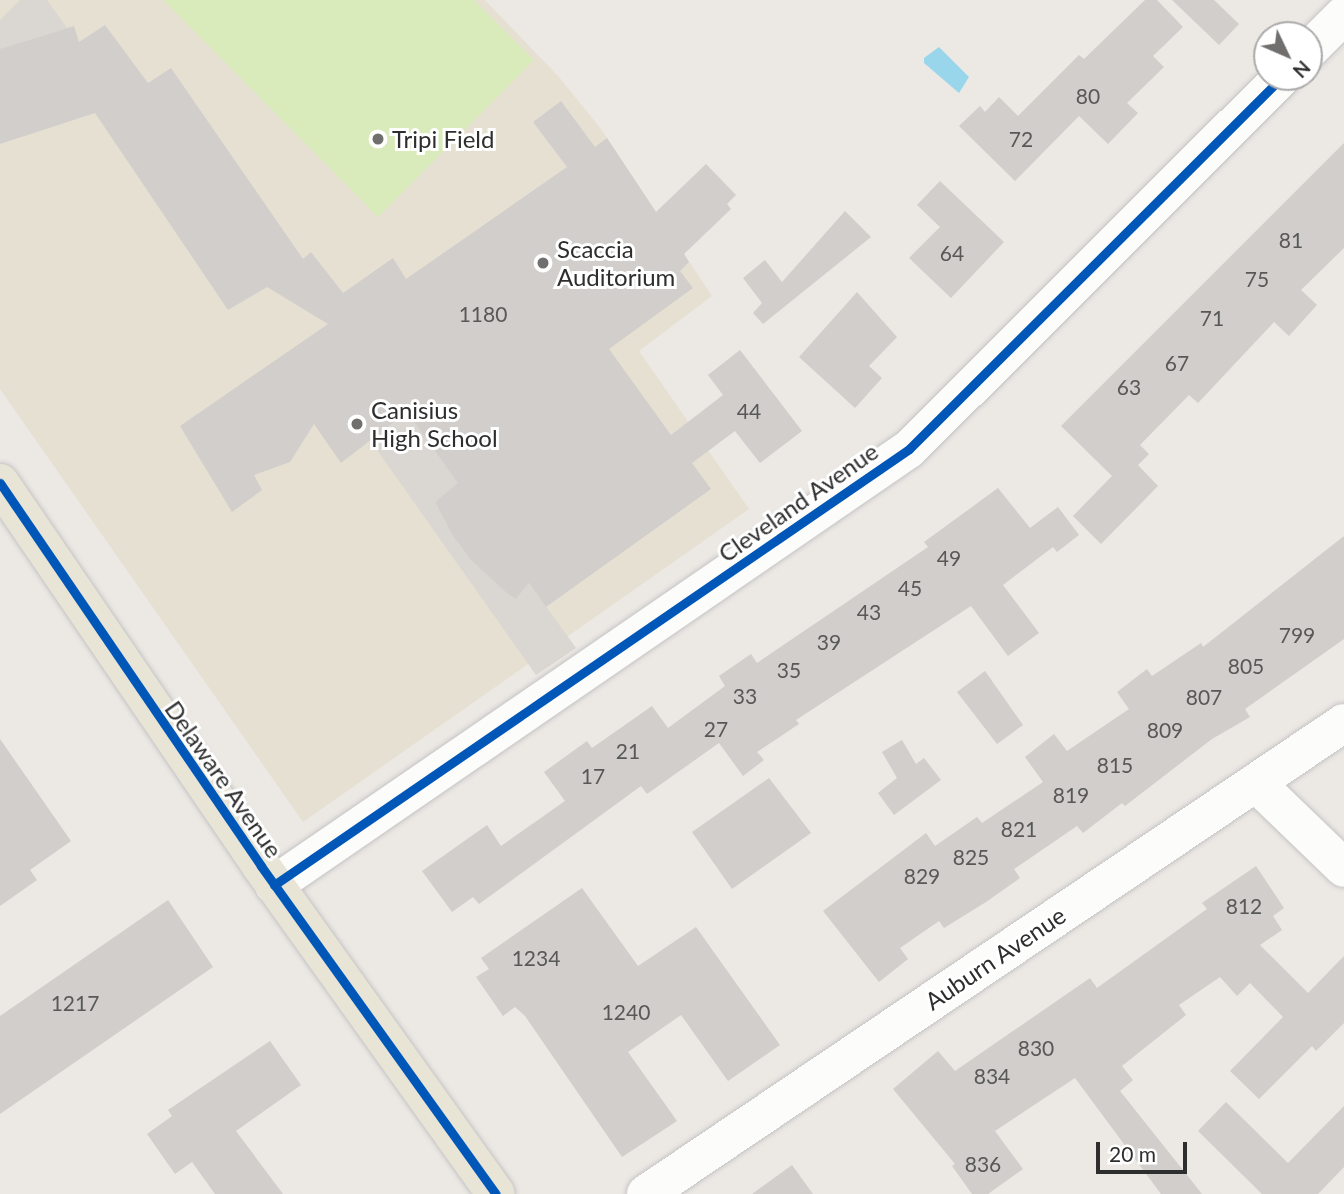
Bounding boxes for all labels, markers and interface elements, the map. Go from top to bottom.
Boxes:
north arrow [1253,21,1323,91]
text: N [1289,56,1315,83]
house number: 80 [1076,83,1100,109]
place label: Tripi Field [392,125,494,153]
house number: 72 [1009,126,1033,152]
marker: Tripi Field [370,131,386,147]
house number: 81 [1279,227,1303,253]
place label: Scaccia Auditorium [557,235,675,291]
house number: 64 [940,240,964,266]
marker: Scaccia Auditorium [535,255,551,271]
house number: 75 [1245,266,1269,292]
house number: 1180 [459,301,507,327]
house number: 71 [1200,305,1224,331]
house number: 67 [1165,350,1189,376]
house number: 63 [1117,374,1141,400]
place label: Canisius High School [371,396,498,452]
house number: 44 [737,398,761,424]
marker: Canisius High School [349,416,365,432]
street label: Cleveland Avenue [712,436,884,568]
house number: 49 [937,545,961,571]
house number: 45 [898,575,922,601]
house number: 43 [857,599,881,625]
house number: 799 [1279,622,1315,648]
house number: 39 [817,629,841,655]
house number: 805 [1228,653,1264,679]
house number: 35 [777,657,801,683]
house number: 33 [733,683,757,709]
house number: 807 [1186,684,1222,710]
street label: Delaware Avenue [159,695,289,863]
house number: 27 [704,716,728,742]
house number: 809 [1147,717,1183,743]
house number: 21 [616,738,640,764]
house number: 815 [1097,752,1133,778]
house number: 17 [581,763,605,789]
house number: 819 [1053,782,1089,808]
house number: 821 [1001,816,1037,842]
house number: 825 [953,844,989,870]
house number: 829 [904,863,940,889]
house number: 812 [1226,893,1262,919]
street label: Auburn Avenue [919,900,1071,1016]
house number: 1234 [512,945,560,971]
house number: 1217 [51,990,99,1016]
house number: 1240 [602,999,650,1025]
house number: 830 [1018,1035,1054,1061]
house number: 834 [974,1063,1010,1089]
scale bar [1099,1128,1190,1172]
text: 20 m [1109,1141,1156,1166]
house number: 836 [965,1151,1001,1177]

